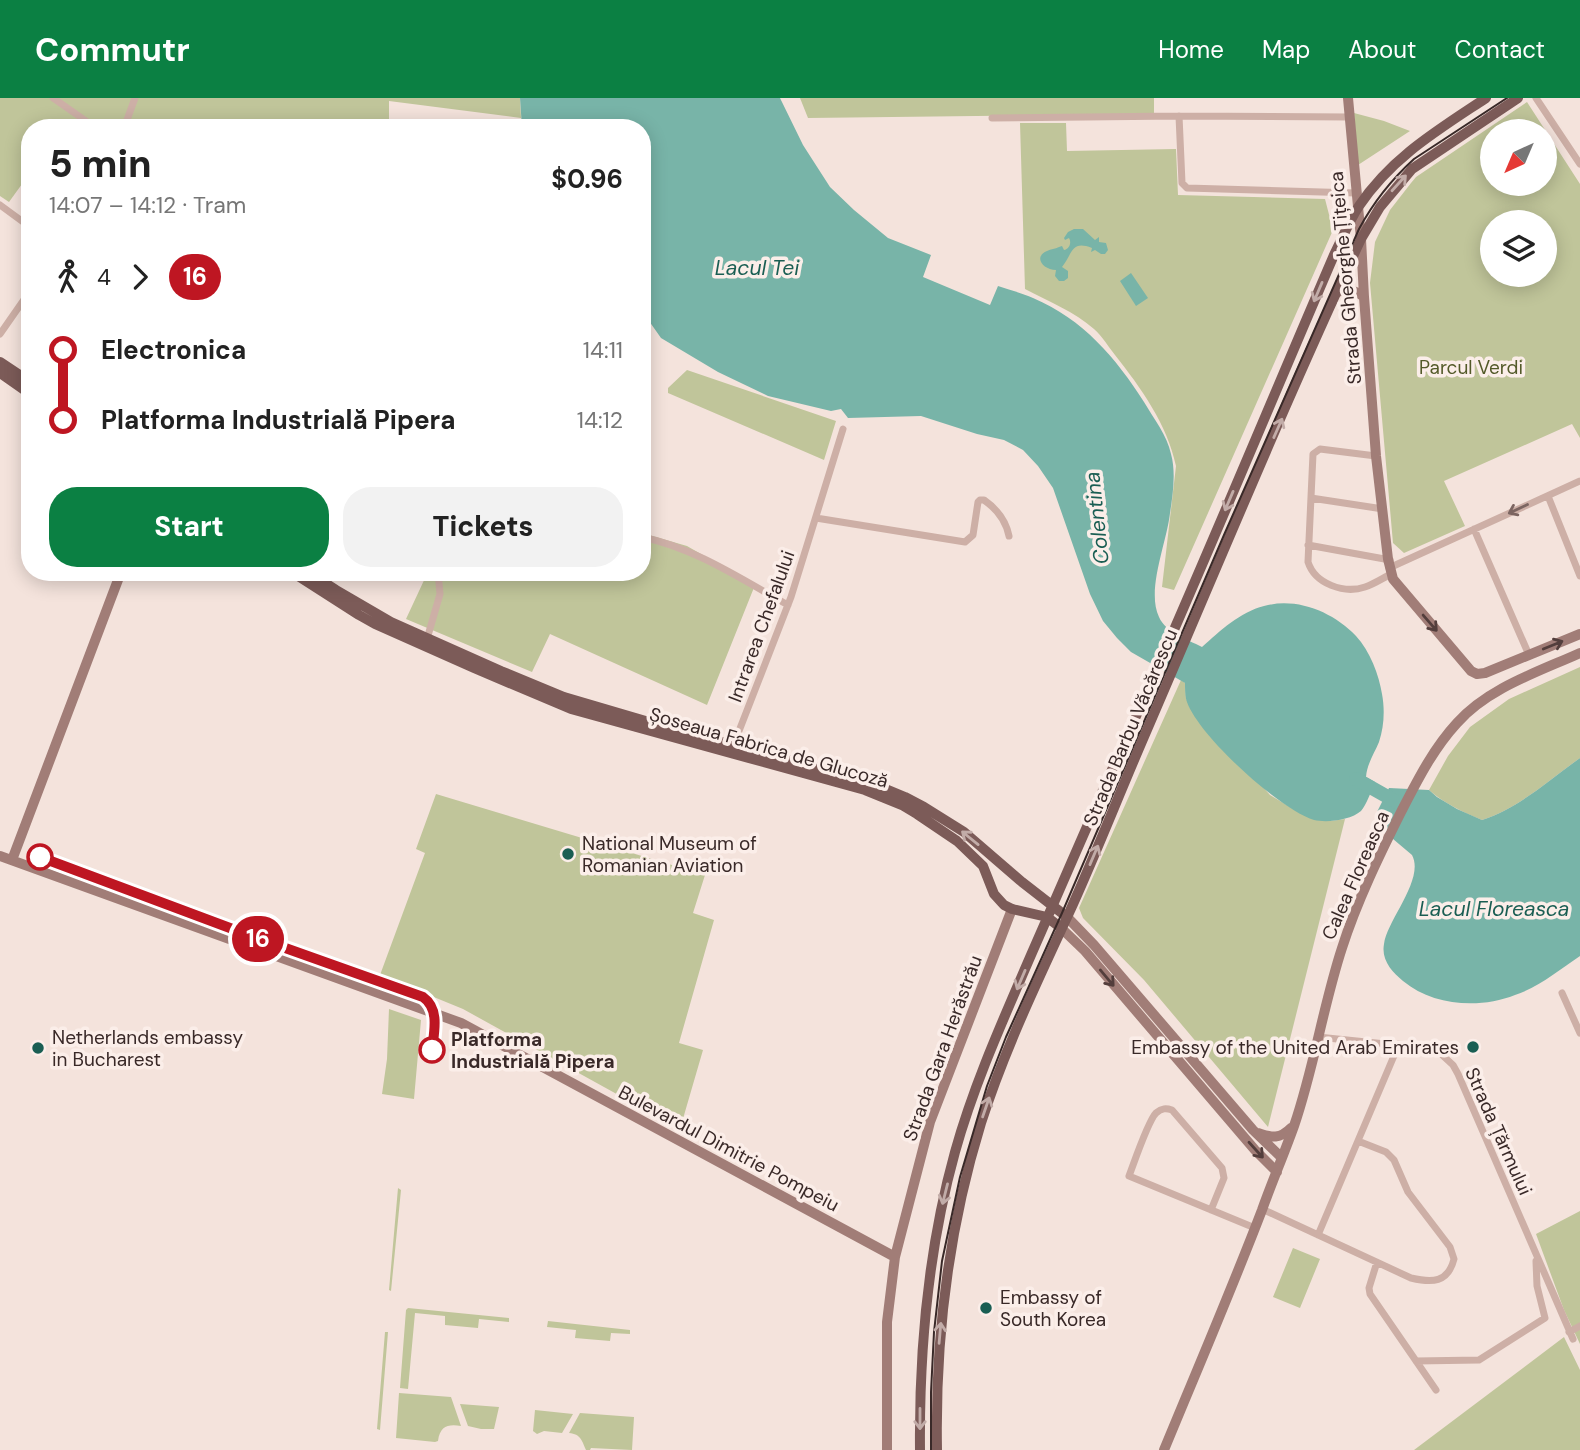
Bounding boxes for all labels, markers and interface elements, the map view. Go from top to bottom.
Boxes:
text: Commutr [35,28,190,71]
text: Home [1158,34,1224,65]
text: Map [1262,34,1310,65]
text: About [1348,34,1417,65]
text: Contact [1455,34,1545,65]
north arrow [1480,119,1558,196]
map controls [1480,119,1557,287]
text: 5 min [49,139,152,189]
text: $0.96 [551,162,623,196]
street label: Strada Gheorghe Țițeica [1324,170,1367,385]
one-way arrow [1391,175,1407,193]
text: 14:07 – 14:12 · Tram [49,190,246,220]
button: layers [1480,210,1557,287]
water label: Lacul Tei [715,254,800,282]
icon: walk [49,258,87,296]
icon: forward [121,258,159,296]
text: 16 [183,261,207,292]
text: 4 [97,262,111,292]
one-way arrow [1311,281,1324,302]
text: Electronica [101,333,246,367]
text: 14:11 [583,335,623,365]
park label: Parcul Verdi [1419,355,1523,380]
text: Platforma Industrială Pipera [101,403,455,437]
text: 14:12 [577,405,623,435]
one-way arrow [1272,418,1285,439]
water label: Colentina [1078,470,1116,566]
button: Start [49,487,329,567]
button: Tickets [343,487,623,567]
one-way arrow [1221,490,1234,511]
one-way arrow [1508,503,1529,516]
street label: Intrarea Chefalului [722,547,801,705]
one-way arrow [1421,613,1437,631]
street label: Strada Barbu Văcărescu [1078,625,1183,830]
one-way arrow [1542,638,1564,651]
street label: Șoseaua Fabrica de Glucoză [647,701,891,794]
street label: Calea Floreasca [1316,807,1395,944]
one-way arrow [962,830,980,846]
place label: National Museum of Romanian Aviation [582,831,757,878]
unlabelled marker [27,844,53,870]
one-way arrow [1088,844,1101,866]
marker: National Museum of Romanian Aviation [560,846,576,862]
water label: Lacul Floreasca [1419,895,1569,923]
line badge: 16 [226,916,290,962]
text: 16 [246,923,270,954]
street label: Strada Gara Herăstrău [897,952,988,1145]
one-way arrow [1013,969,1026,990]
one-way arrow [1100,969,1115,987]
place label: Netherlands embassy in Bucharest [52,1025,243,1072]
place label: Platforma Industrială Pipera [451,1027,615,1074]
place label: Embassy of the United Arab Emirates [1131,1035,1459,1060]
marker: Platforma Industrială Pipera [419,1037,445,1063]
marker: Embassy of the United Arab Emirates [1465,1039,1481,1055]
marker: Netherlands embassy in Bucharest [30,1040,46,1056]
street label: Strada Țărmului [1459,1063,1538,1199]
street label: Bulevardul Dimitrie Pompeiu [614,1080,843,1217]
one-way arrow [981,1097,993,1119]
one-way arrow [1248,1141,1265,1158]
one-way arrow [938,1182,951,1205]
place label: Embassy of South Korea [1000,1285,1106,1332]
marker: Embassy of South Korea [978,1300,994,1316]
one-way arrow [934,1322,947,1345]
one-way arrow [913,1408,927,1431]

